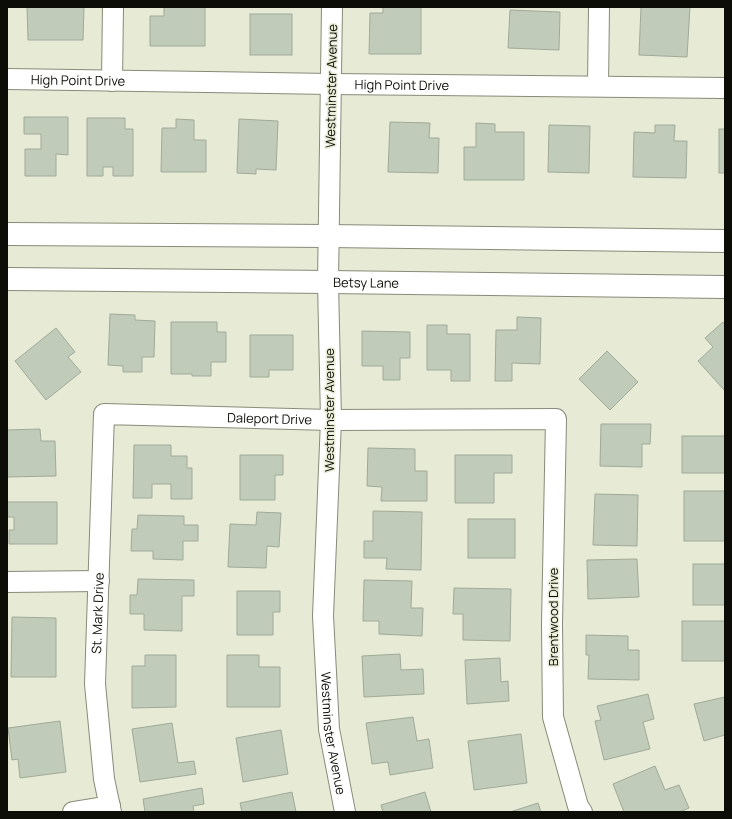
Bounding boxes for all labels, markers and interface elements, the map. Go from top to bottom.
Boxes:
street label: Westminster Avenue [321,23,341,148]
street label: High Point Drive [31,70,126,90]
street label: High Point Drive [355,75,450,94]
street label: Betsy Lane [333,273,399,292]
street label: Westminster Avenue [320,348,338,472]
street label: Daleport Drive [227,408,313,429]
street label: Brentwood Drive [544,567,562,666]
street label: St. Mark Drive [87,572,108,654]
street label: Westminster Avenue [317,671,351,797]

